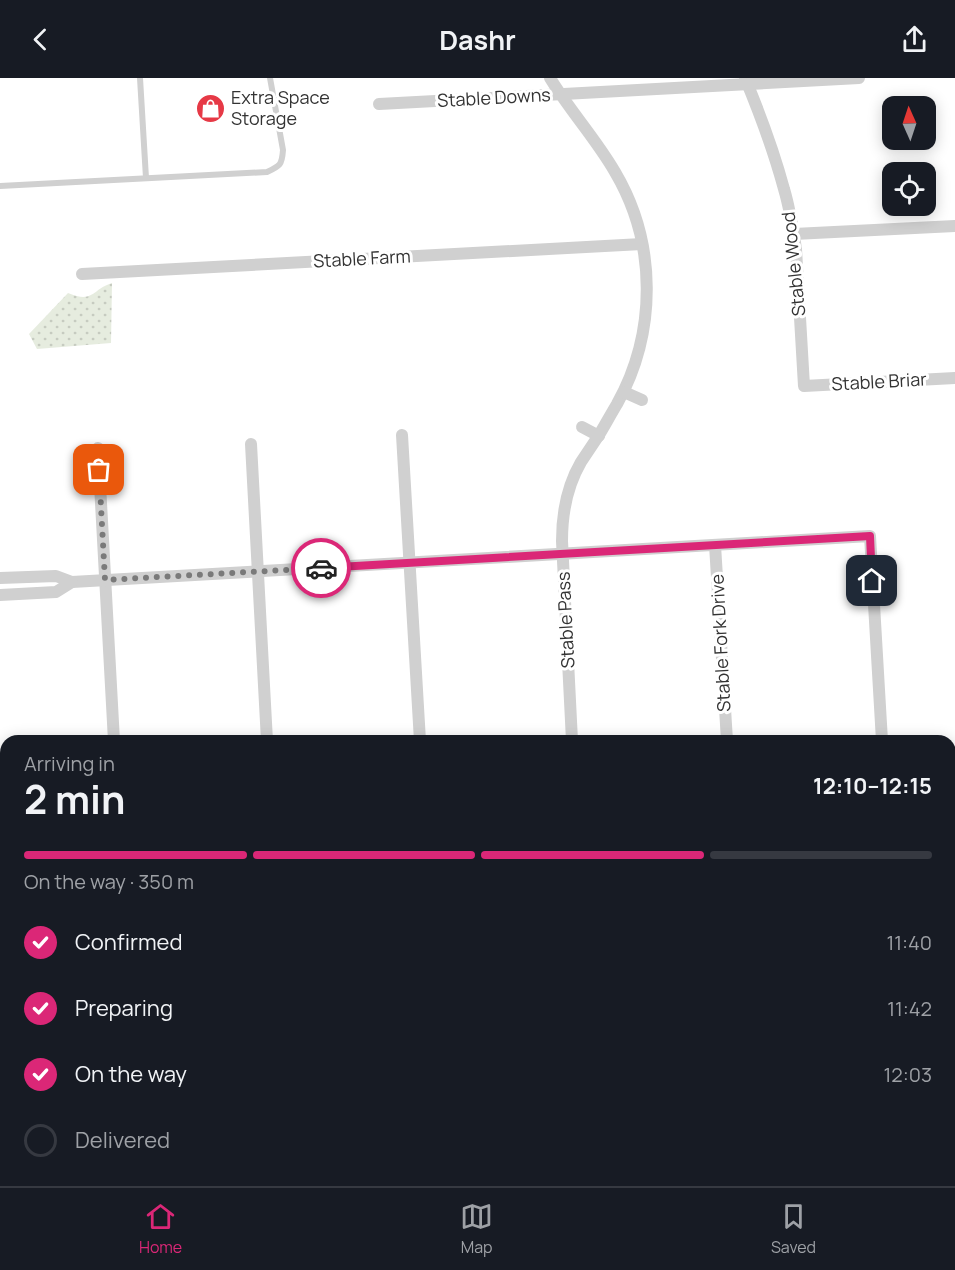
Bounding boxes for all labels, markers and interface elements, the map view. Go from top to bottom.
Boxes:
text: Dashr [439,21,516,58]
icon: back [24,23,57,56]
icon: share [898,23,931,56]
street label: Stable Downs [437,82,551,112]
place label: Extra Space Storage [231,85,330,130]
shop icon: Extra Space Storage [194,92,226,124]
north arrow [882,96,936,150]
map controls [882,96,936,216]
button: locate [882,162,936,216]
street label: Stable Wood [776,211,810,318]
street label: Stable Farm [313,243,411,273]
street label: Stable Briar [831,366,928,395]
pin [73,444,124,495]
icon: bag [82,453,115,486]
courier [291,538,351,598]
icon: car [305,552,338,585]
pin [846,555,897,606]
icon: home [855,564,888,597]
street label: Stable Pass [550,571,580,669]
street label: Stable Fork Drive [704,574,736,712]
text: Arriving in [24,750,115,777]
text: 12:10–12:15 [813,771,932,801]
text: 2 min [24,772,125,826]
text: On the way · 350 m [24,868,194,895]
icon: check [24,926,57,959]
text: Confirmed [75,927,183,957]
text: 11:40 [886,929,932,956]
icon: check [24,992,57,1025]
text: Preparing [75,993,173,1023]
text: 11:42 [887,995,932,1022]
icon: check [24,1058,57,1091]
text: On the way [75,1059,187,1089]
text: 12:03 [884,1061,932,1088]
text: Delivered [75,1125,170,1155]
tab: Home [139,1200,182,1258]
tab: Map [460,1200,493,1258]
tab: Saved [771,1200,816,1258]

